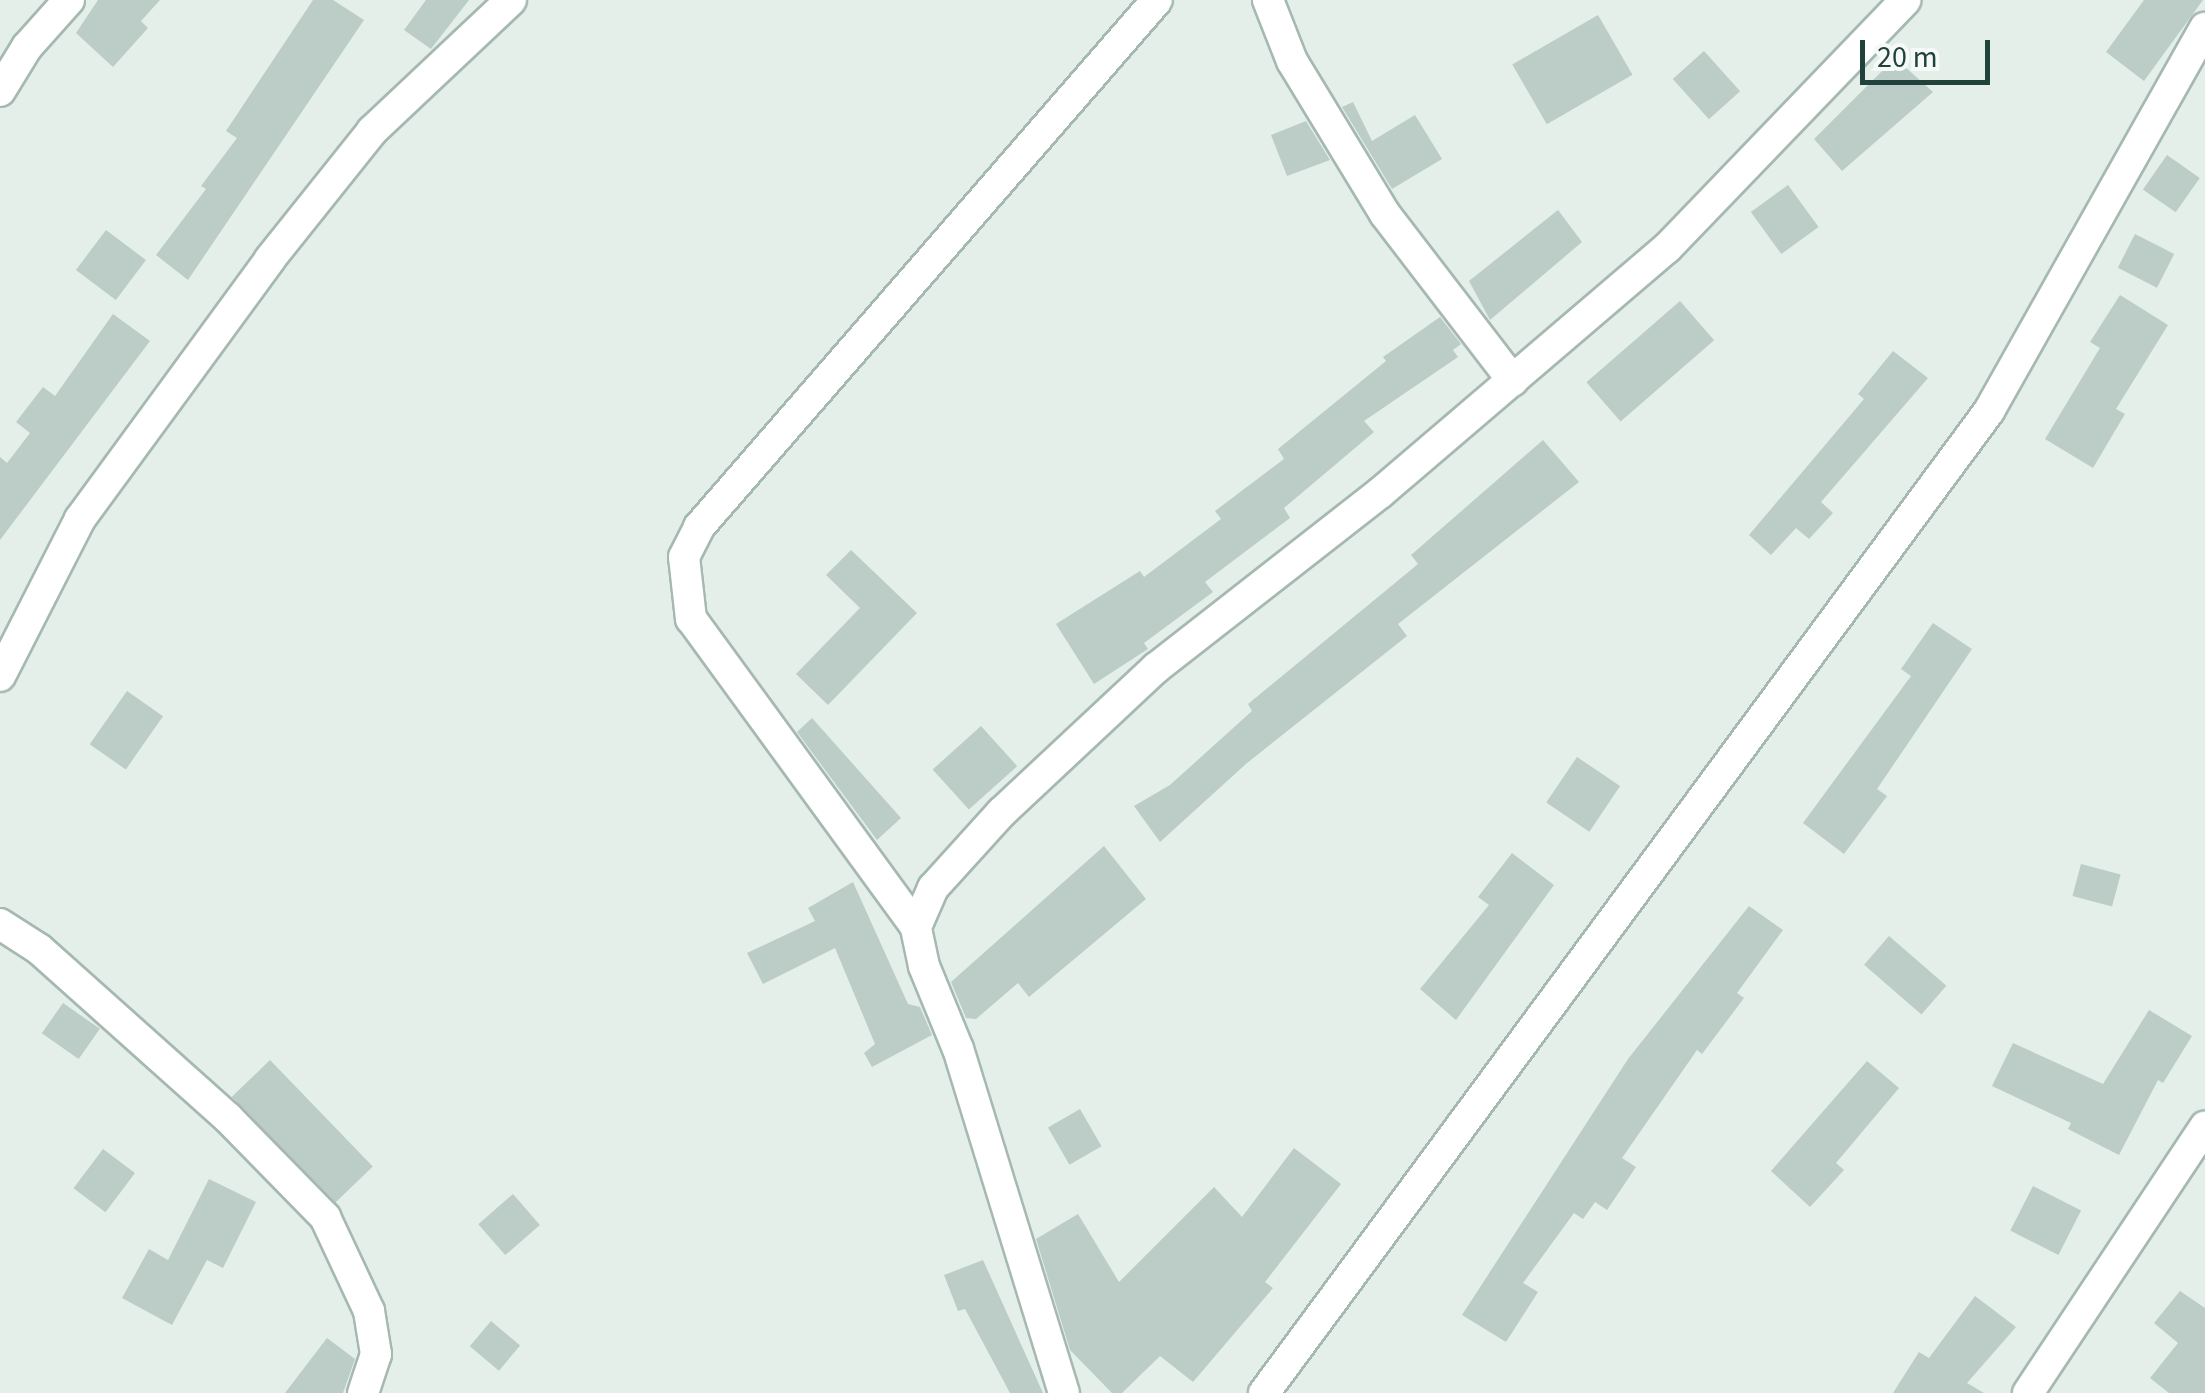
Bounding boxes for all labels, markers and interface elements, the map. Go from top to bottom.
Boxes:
scale bar [1865,20,1995,82]
text: 20 m [1877,36,1938,79]

